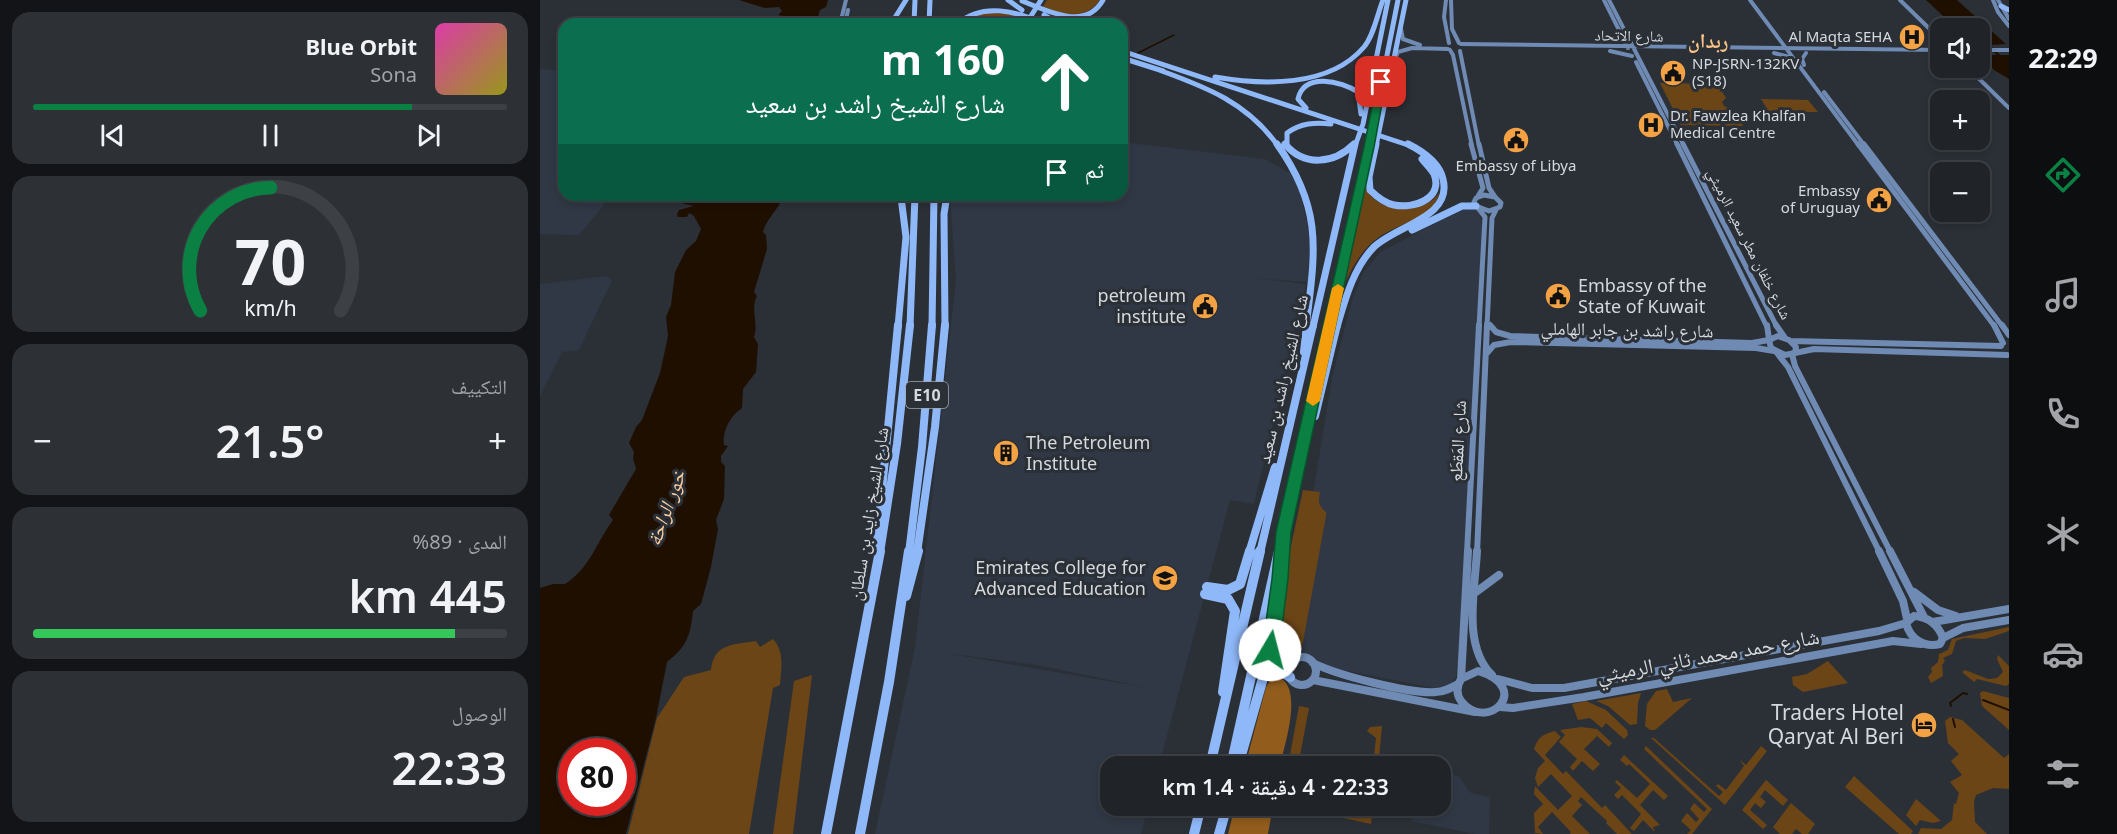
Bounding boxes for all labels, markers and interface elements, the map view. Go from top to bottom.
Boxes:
map controls [1930,18,1990,222]
button: sound [1930,18,1990,78]
hospital icon: Al Maqta SEHA [1897,22,1927,52]
street label: شارع الاتحاد [1594,24,1664,47]
place label: Al Maqta SEHA [1788,26,1892,46]
district label: ربدان [1688,27,1728,54]
text: 160 m [881,30,1005,87]
text: Blue Orbit [305,31,417,61]
text: 22:29 [2028,39,2098,76]
icon: ahead [1026,42,1104,120]
place label: NP-JSRN-132KV (S18) [1692,53,1799,90]
pin [1355,56,1406,107]
public building icon: NP-JSRN-132KV (S18) [1658,58,1688,88]
text: Sona [370,61,417,88]
icon: arrive [1364,65,1397,98]
text: شارع الشيخ راشد بن سعيد [746,84,1005,121]
button: + [1930,90,1990,150]
place label: Dr. Fawzlea Khalfan Medical Centre [1670,105,1806,142]
hospital icon: Dr. Fawzlea Khalfan Medical Centre [1636,110,1666,140]
icon: previous [96,119,129,152]
icon: pause [254,119,287,152]
icon: next [412,119,445,152]
public building icon: Embassy of Libya [1501,125,1531,155]
text: ثم [1085,154,1104,184]
icon: directions [2042,154,2084,196]
place label: Embassy of Libya [1456,155,1576,175]
icon: arrive [1040,156,1073,189]
button: − [1930,162,1990,222]
street label: شارع خلفان مطر سعيد الرميثي [1700,164,1797,324]
place label: Embassy of Uruguay [1781,180,1860,217]
public building icon: Embassy of Uruguay [1864,185,1894,215]
text: 70 [234,218,306,303]
place label: Embassy of the State of Kuwait [1578,273,1707,318]
icon: music [2042,274,2084,316]
public building icon: Embassy of the State of Kuwait [1543,281,1573,311]
place label: petroleum institute [1098,283,1186,328]
public building icon: petroleum institute [1190,291,1220,321]
street label: شارع الشيخ راشد بن سعيد [1251,292,1314,466]
text: km/h [244,293,296,322]
street label: شارع راشد بن جابر الهاملي [1540,315,1714,346]
text: التكييف [451,373,507,400]
road number: E10 [906,382,948,408]
icon: phone [2042,393,2084,435]
street label: شارع المَقطَع [1443,400,1472,482]
text: 21.5° [216,410,324,471]
text: − [33,418,52,463]
text: + [488,418,507,463]
street label: شارع الشيخ زايد بن سلطان [842,425,895,603]
place label: The Petroleum Institute [1026,430,1150,475]
building icon: The Petroleum Institute [991,438,1021,468]
water label: خور الراحة [639,466,692,549]
icon: climate [2042,513,2084,555]
text: المدى · 89% [413,528,507,555]
place label: Emirates College for Advanced Education [974,555,1147,600]
school or university icon: Emirates College for Advanced Education [1150,563,1180,593]
text: 445 km [348,565,507,626]
position arrow [1238,618,1302,682]
street label: شارع حمد محمد ثاني الرميثي [1594,622,1822,692]
icon: car [2042,633,2084,675]
place label: Traders Hotel Qaryat Al Beri [1768,698,1904,750]
text: الوصول [452,700,507,727]
hotel icon: Traders Hotel Qaryat Al Beri [1909,710,1939,740]
text: 22:33 [392,737,507,798]
speed limit sign: 80 [558,738,636,816]
icon: filters [2042,753,2084,795]
text: 22:33 · 4 دقيقة · 1.4 km [1162,771,1389,801]

